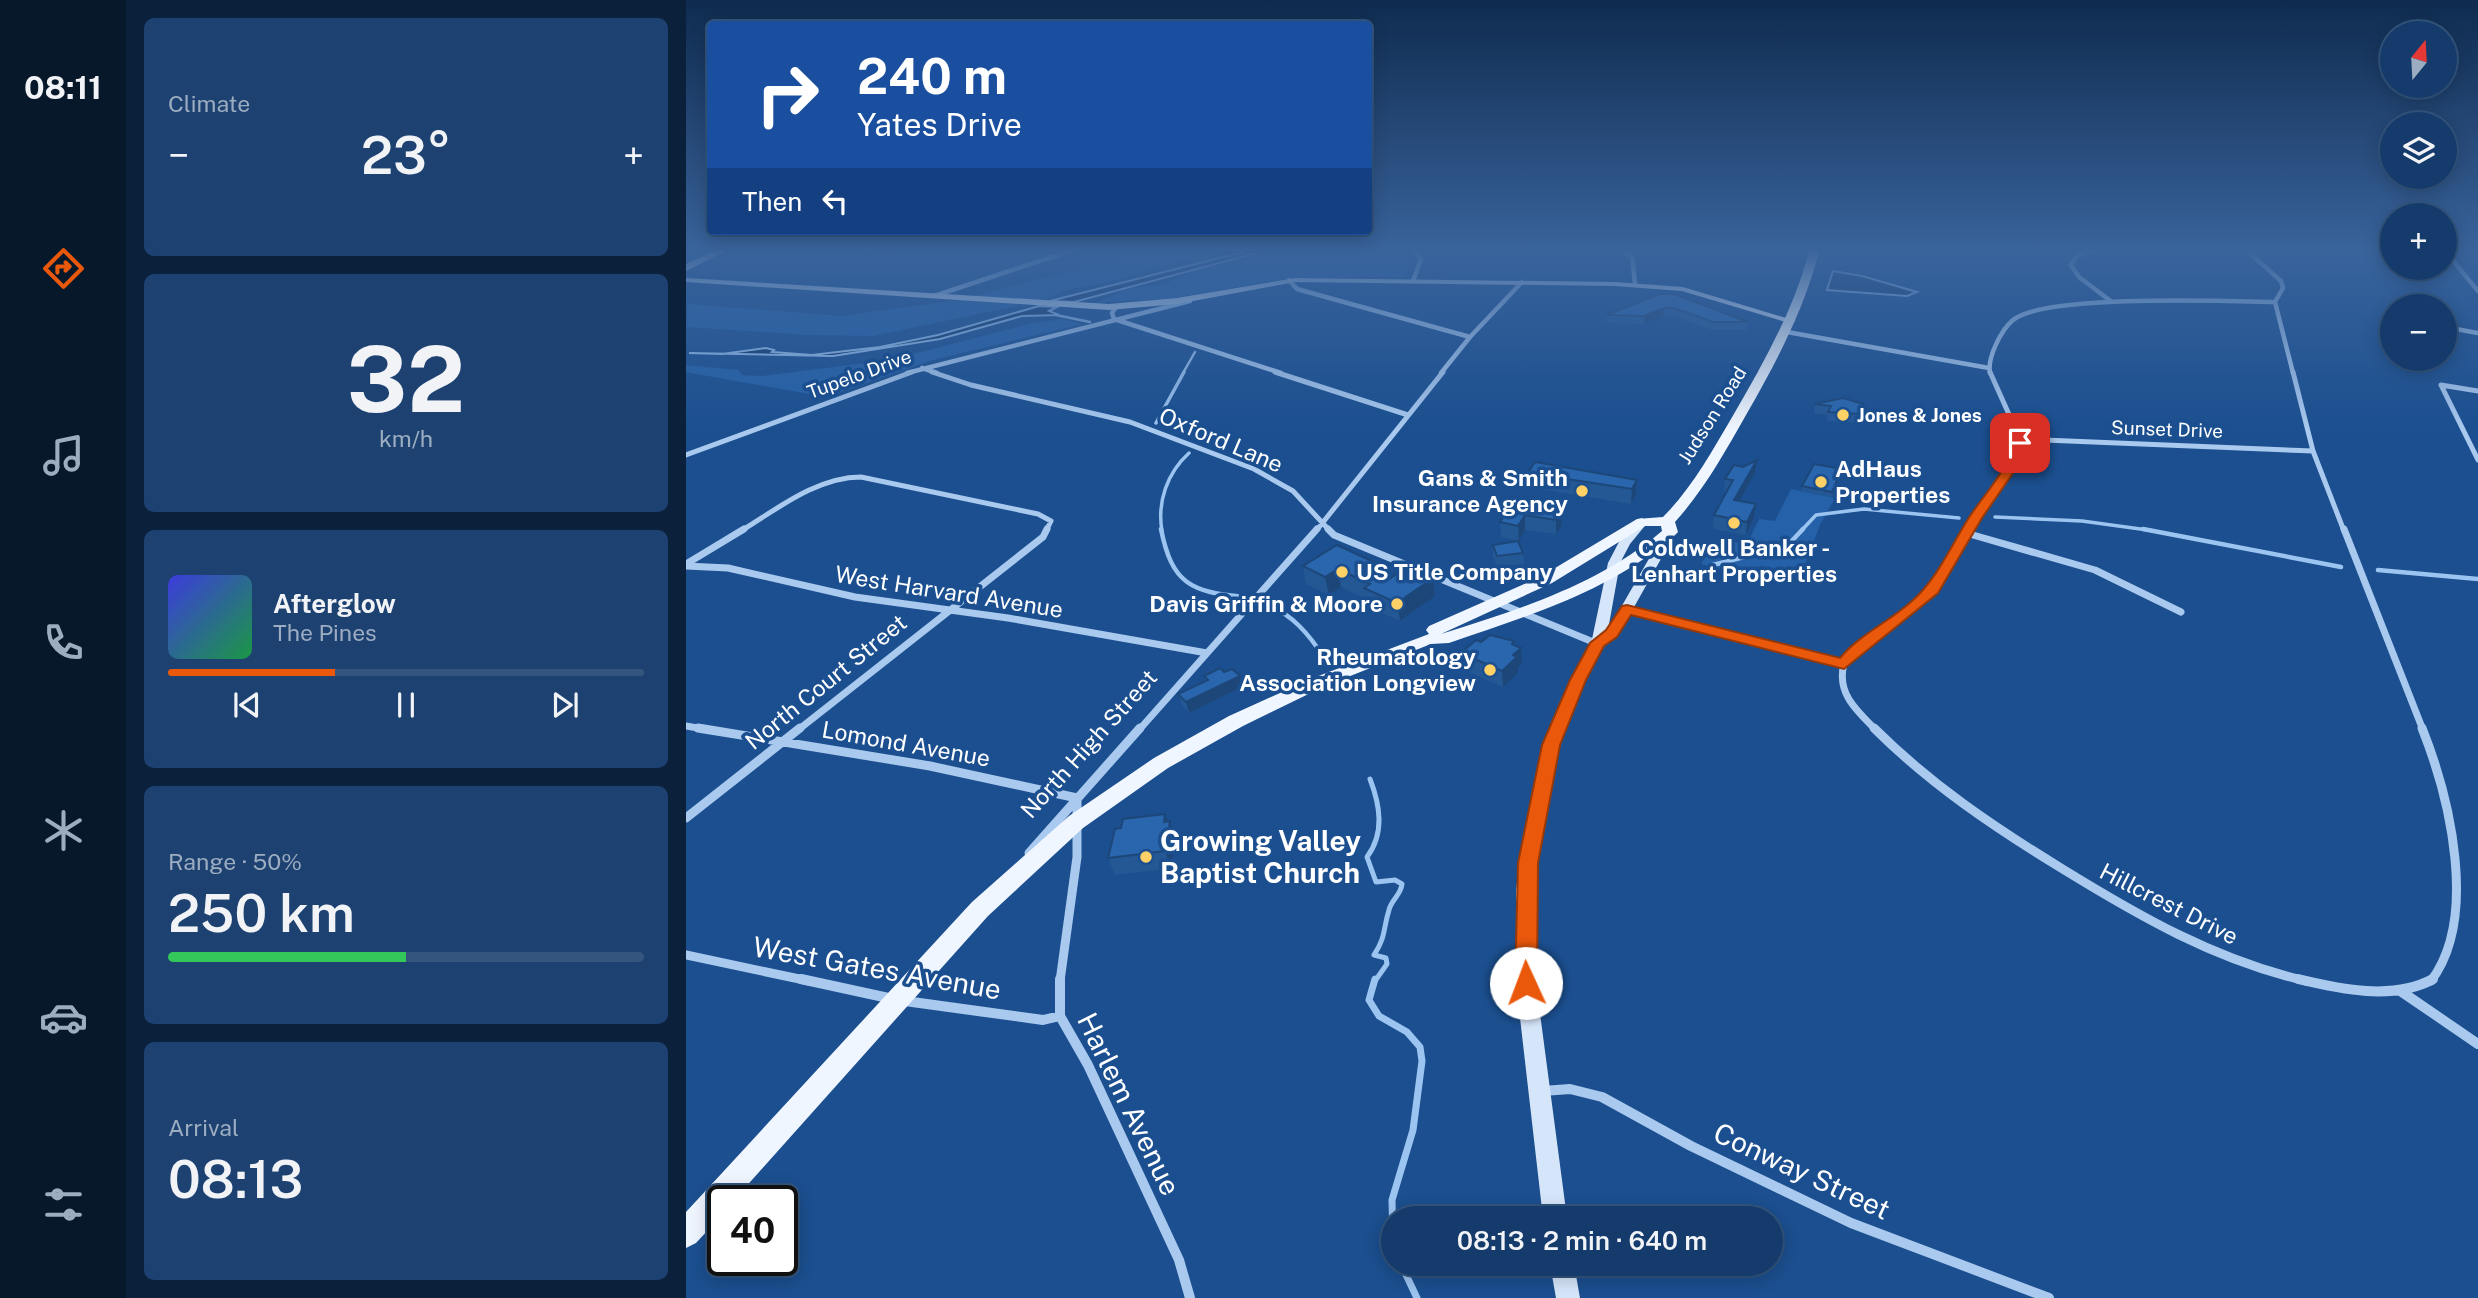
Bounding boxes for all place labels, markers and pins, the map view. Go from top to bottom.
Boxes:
place label: Jones & Jones [1857,404,1982,426]
marker: Jones & Jones [1835,407,1851,423]
pin [1990,413,2050,473]
place label: AdHaus Properties [1835,455,1950,508]
place label: Gans & Smith Insurance Agency [1372,464,1568,517]
marker: AdHaus Properties [1813,474,1829,490]
marker: Gans & Smith Insurance Agency [1574,483,1590,499]
marker: Coldwell Banker - Lenhart Properties [1726,515,1742,531]
place label: Coldwell Banker - Lenhart Properties [1631,534,1837,587]
place label: US Title Company [1356,558,1552,585]
marker: US Title Company [1334,564,1350,580]
place label: Davis Griffin & Moore [1149,590,1383,617]
marker: Davis Griffin & Moore [1389,596,1405,612]
place label: Rheumatology Association Longview [1239,643,1476,696]
marker: Rheumatology Association Longview [1482,662,1498,678]
place label: Growing Valley Baptist Church [1160,824,1361,889]
marker: Growing Valley Baptist Church [1138,849,1154,865]

